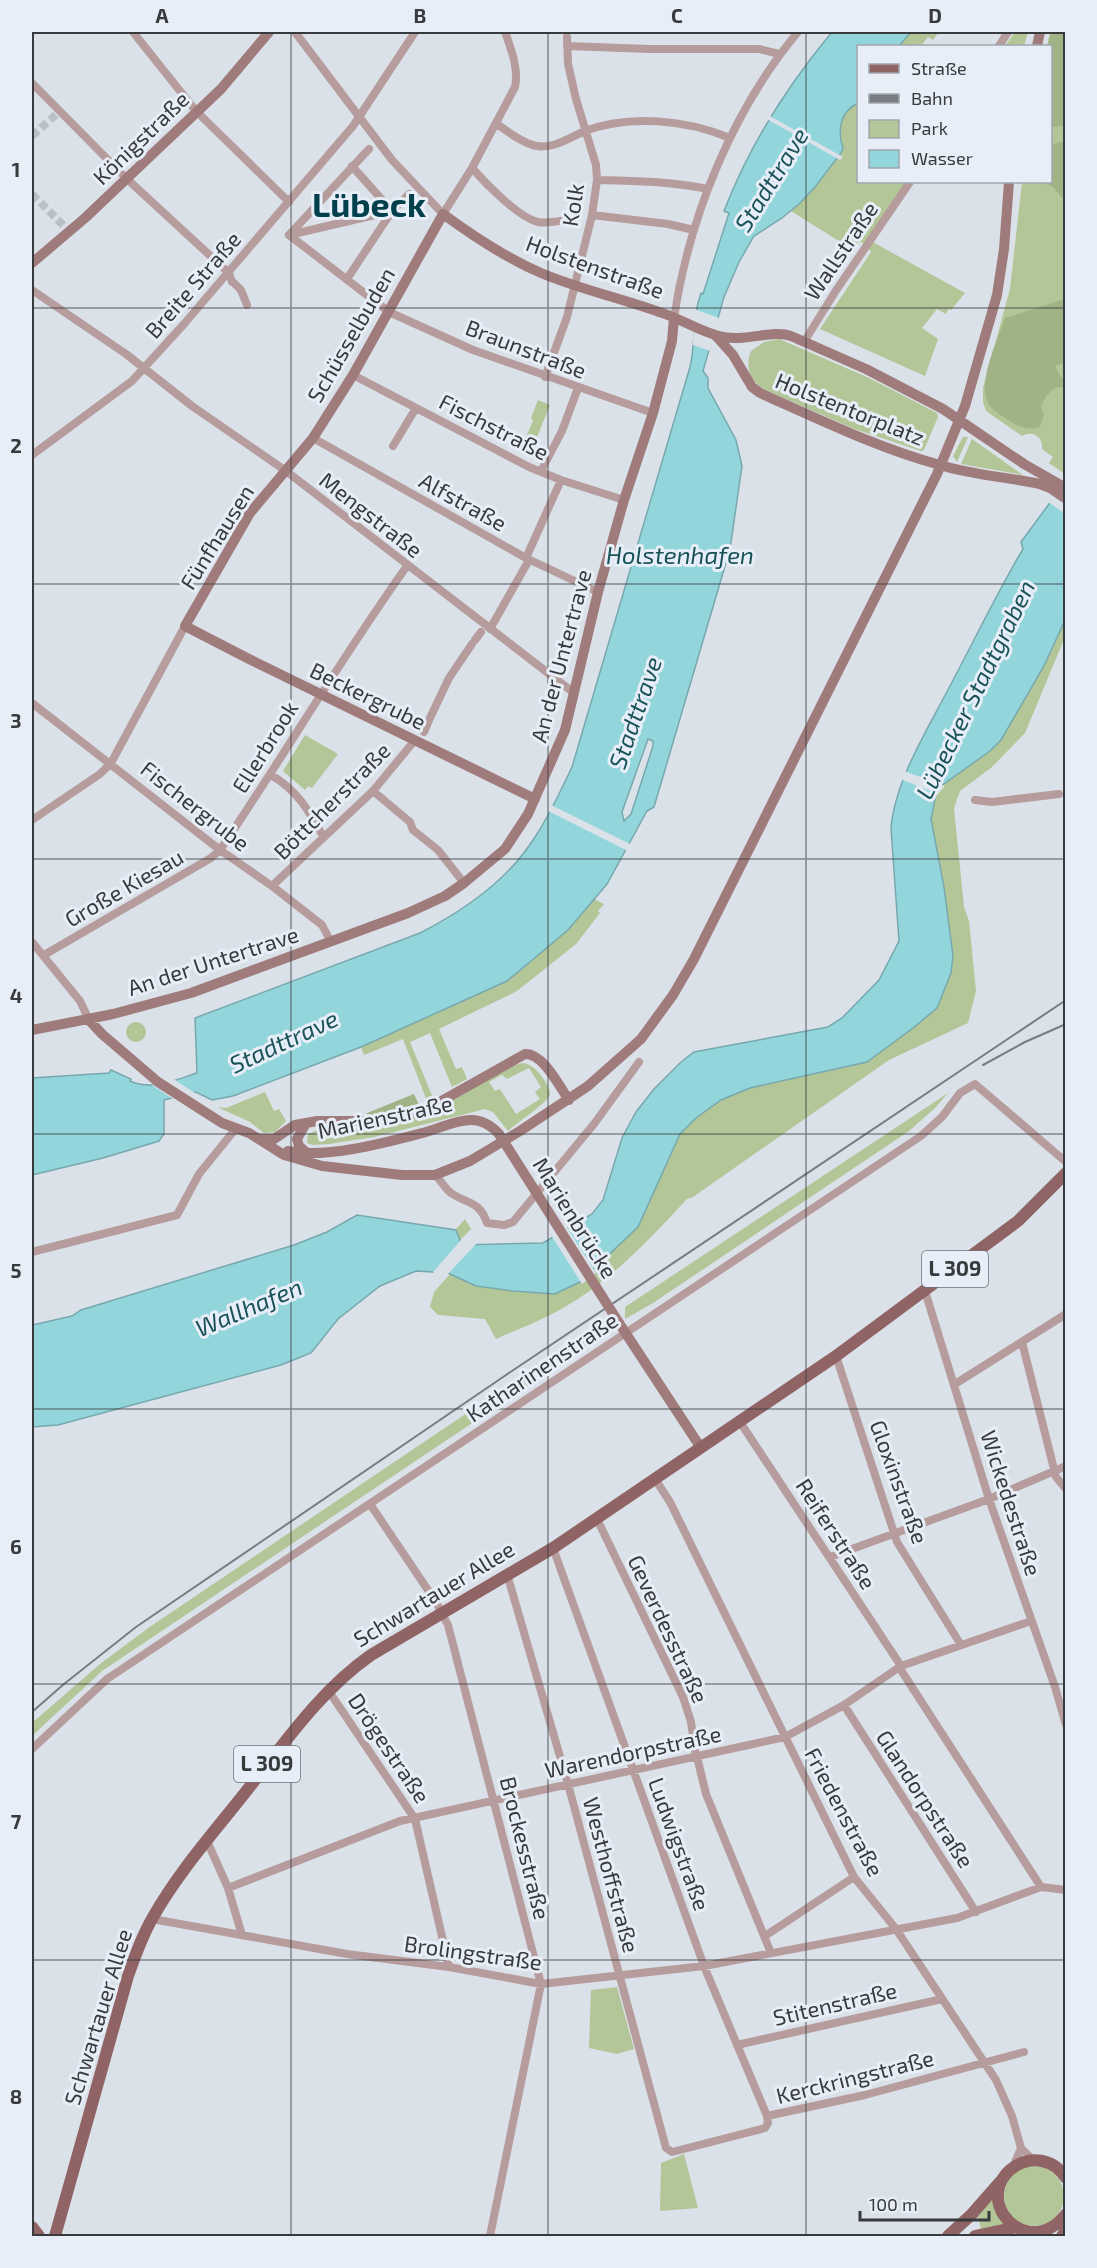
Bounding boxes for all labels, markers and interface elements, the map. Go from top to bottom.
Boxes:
text: A [155,3,169,27]
text: B [414,3,426,27]
text: C [671,3,683,27]
text: D [928,3,942,27]
legend [857,45,1052,183]
text: Straße [911,57,967,79]
street label: Königstraße [87,85,194,189]
text: Bahn [911,87,953,109]
text: Park [911,117,948,139]
water label: Stadttrave [728,122,814,236]
text: Wasser [911,147,973,169]
text: 1 [12,157,20,181]
street label: Kolk [556,182,588,228]
district label: Lübeck [312,183,426,224]
street label: Wallstraße [798,196,883,304]
street label: Breite Straße [139,226,246,343]
street label: Holstenstraße [523,229,668,303]
street label: Schüsselbuden [301,262,399,407]
street label: Braunstraße [462,313,590,383]
street label: Holstentorplatz [772,366,929,450]
street label: Fischstraße [435,387,553,465]
text: 2 [10,433,22,457]
street label: Mengstraße [315,466,428,562]
street label: Alfstraße [415,467,512,536]
street label: Fünfhausen [174,479,259,594]
water label: Holstenhafen [606,540,754,569]
street label: An der Untertrave [524,566,596,745]
water label: Lübecker Stadtgraben [909,575,1040,804]
water label: Stadttrave [602,653,667,772]
street label: Beckergrube [306,656,431,734]
street label: Ellerbrook [226,696,303,797]
text: 3 [10,708,22,732]
street label: Böttcherstraße [268,737,395,864]
street label: Fischergrube [136,755,255,856]
street label: Große Kiesau [60,843,187,932]
street label: An der Untertrave [124,920,301,1000]
text: 4 [10,983,23,1007]
water label: Stadttrave [224,1003,342,1078]
street label: Marienstraße [315,1089,455,1143]
street label: Marienbrücke [528,1152,623,1283]
road number: L 309 [922,1251,988,1287]
text: 5 [10,1258,22,1282]
water label: Wallhafen [191,1271,306,1342]
street label: Katharinenstraße [461,1306,622,1426]
street label: Gloxinstraße [866,1416,934,1547]
street label: Wickedestraße [976,1427,1048,1579]
street label: Reiferstraße [791,1473,882,1594]
text: 6 [10,1534,22,1558]
street label: Schwartauer Allee [348,1535,519,1651]
street label: Geverdesstraße [623,1550,715,1707]
street label: Drögestraße [344,1688,436,1807]
street label: Warendorpstraße [542,1720,723,1782]
street label: Glandorpstraße [872,1725,980,1872]
street label: Friedenstraße [800,1743,890,1880]
road number: L 309 [234,1746,300,1782]
street label: Brockesstraße [496,1774,556,1922]
street label: Ludwigstraße [644,1774,716,1914]
street label: Westhoffstraße [579,1794,645,1955]
text: 7 [11,1809,22,1833]
street label: Schwartauer Allee [58,1926,136,2108]
street label: Brolingstraße [403,1929,544,1975]
street label: Stitenstraße [770,1976,899,2030]
street label: Kerckringstraße [773,2044,936,2108]
text: 8 [10,2084,22,2108]
scale bar [860,2184,989,2222]
text: 100 m [869,2193,918,2215]

